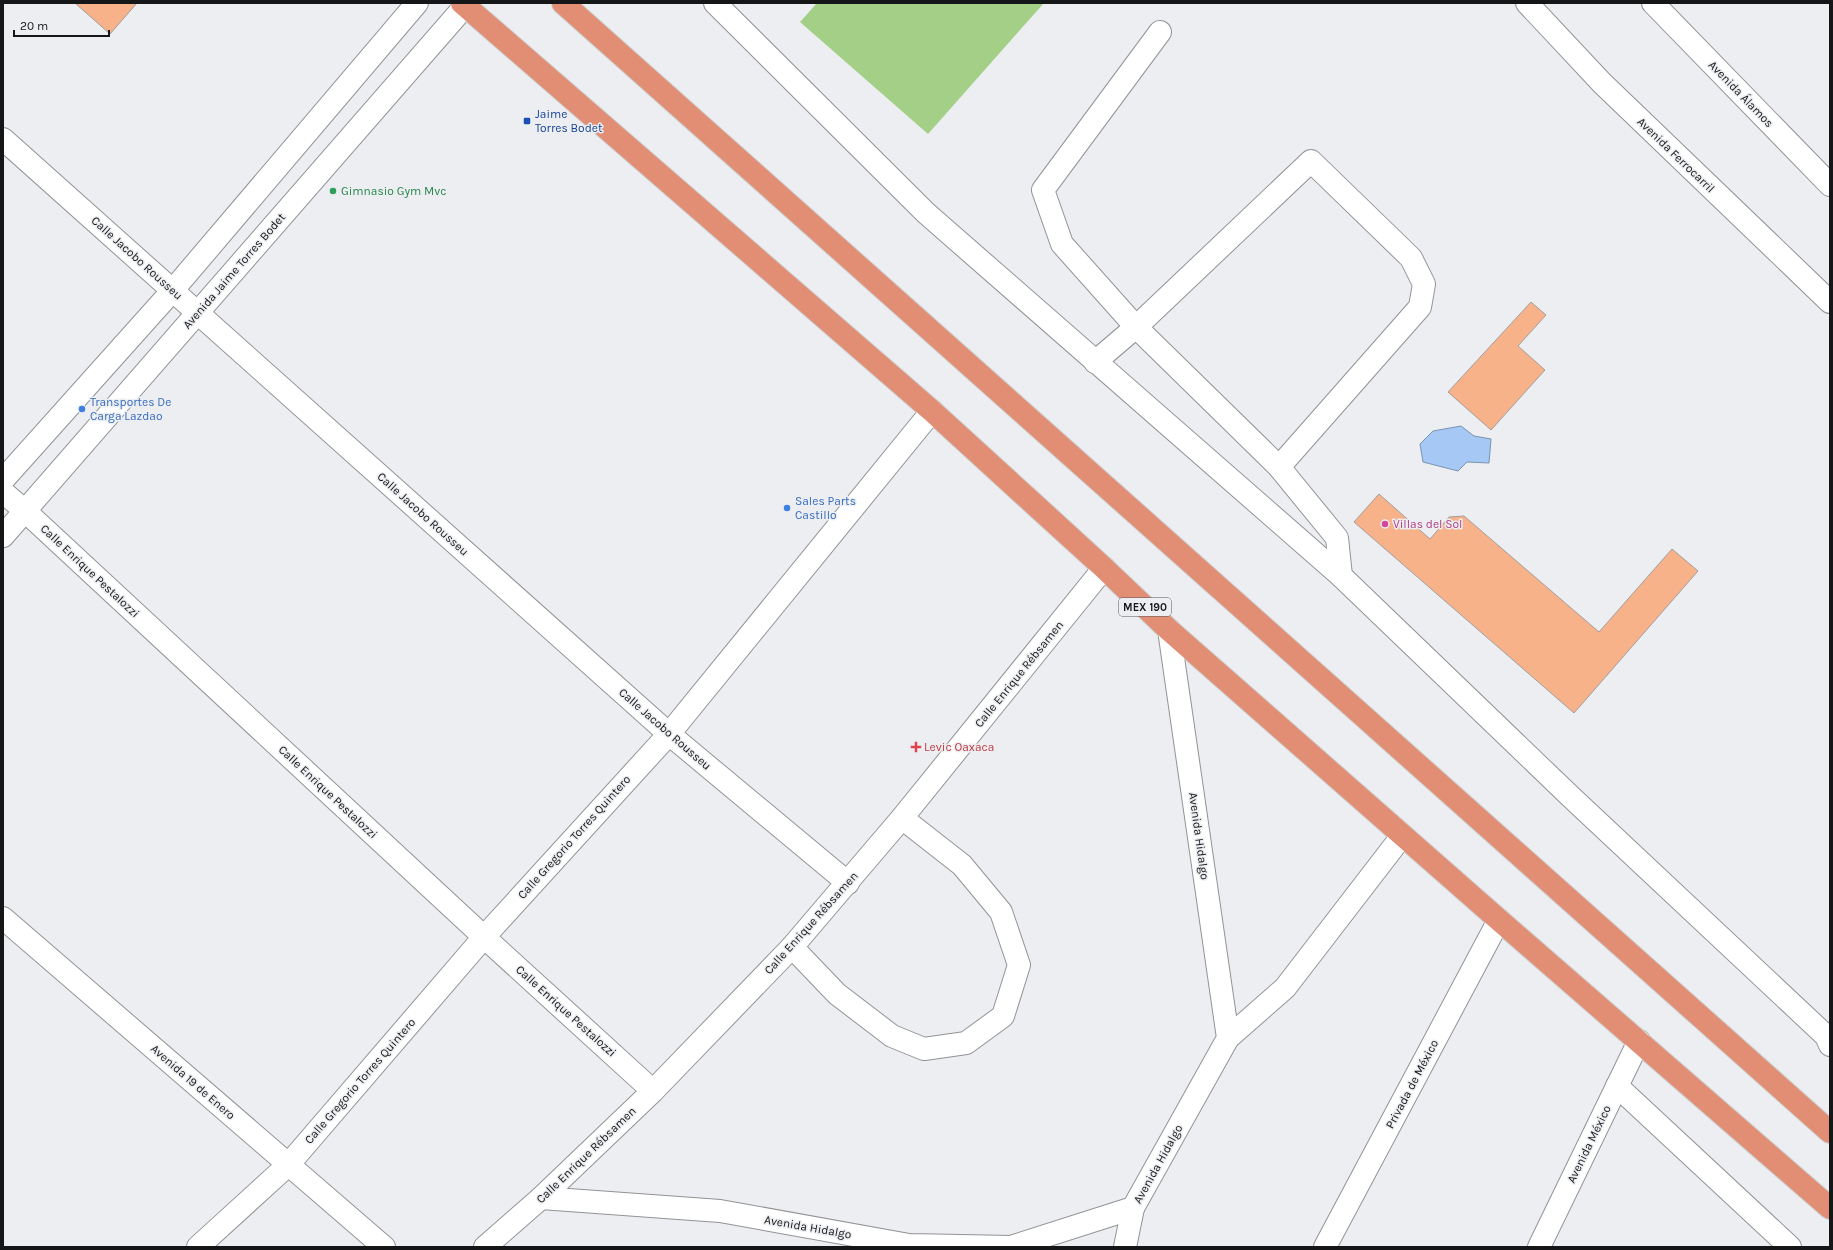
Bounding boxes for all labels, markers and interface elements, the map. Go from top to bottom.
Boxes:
scale bar [14,12,109,38]
text: 20 m [20,19,48,33]
street label: Avenida Álamos [1706,57,1777,130]
place label: Jaime Torres Bodet [535,107,603,135]
street label: Avenida Ferrocarril [1634,115,1718,195]
marker: Jaime Torres Bodet [522,116,532,126]
place label: Gimnasio Gym Mvc [341,184,446,198]
marker: Gimnasio Gym Mvc [328,186,338,196]
street label: Avenida Jaime Torres Bodet [180,210,288,332]
street label: Calle Jacobo Rousseu [89,213,185,303]
place label: Transportes De Carga Lazdao [90,395,171,423]
marker: Transportes De Carga Lazdao [77,404,87,414]
street label: Calle Jacobo Rousseu [375,469,471,559]
place label: Sales Parts Castillo [795,494,856,522]
marker: Sales Parts Castillo [782,503,792,513]
place label: Villas del Sol [1393,517,1462,531]
marker: Villas del Sol [1380,519,1390,529]
street label: Calle Enrique Pestalozzi [38,522,142,620]
road number: MEX 190 [1119,598,1171,616]
street label: Calle Enrique Rébsamen [972,618,1066,730]
street label: Calle Jacobo Rousseu [616,685,714,773]
place label: Levic Oaxaca [924,740,994,754]
marker: Levic Oaxaca [911,742,921,752]
street label: Calle Enrique Pestalozzi [276,743,380,841]
street label: Calle Gregorio Torres Quintero [515,772,633,902]
street label: Avenida Hidalgo [1186,791,1212,881]
street label: Calle Enrique Rébsamen [761,869,861,977]
street label: Calle Enrique Pestalozzi [513,962,619,1060]
street label: Calle Gregorio Torres Quintero [302,1015,418,1147]
street label: Privada de México [1383,1037,1441,1131]
street label: Avenida 19 de Enero [148,1042,238,1122]
street label: Avenida México [1564,1103,1614,1185]
street label: Calle Enrique Rébsamen [533,1104,639,1206]
street label: Avenida Hidalgo [1130,1122,1186,1206]
street label: Avenida Hidalgo [763,1212,853,1242]

